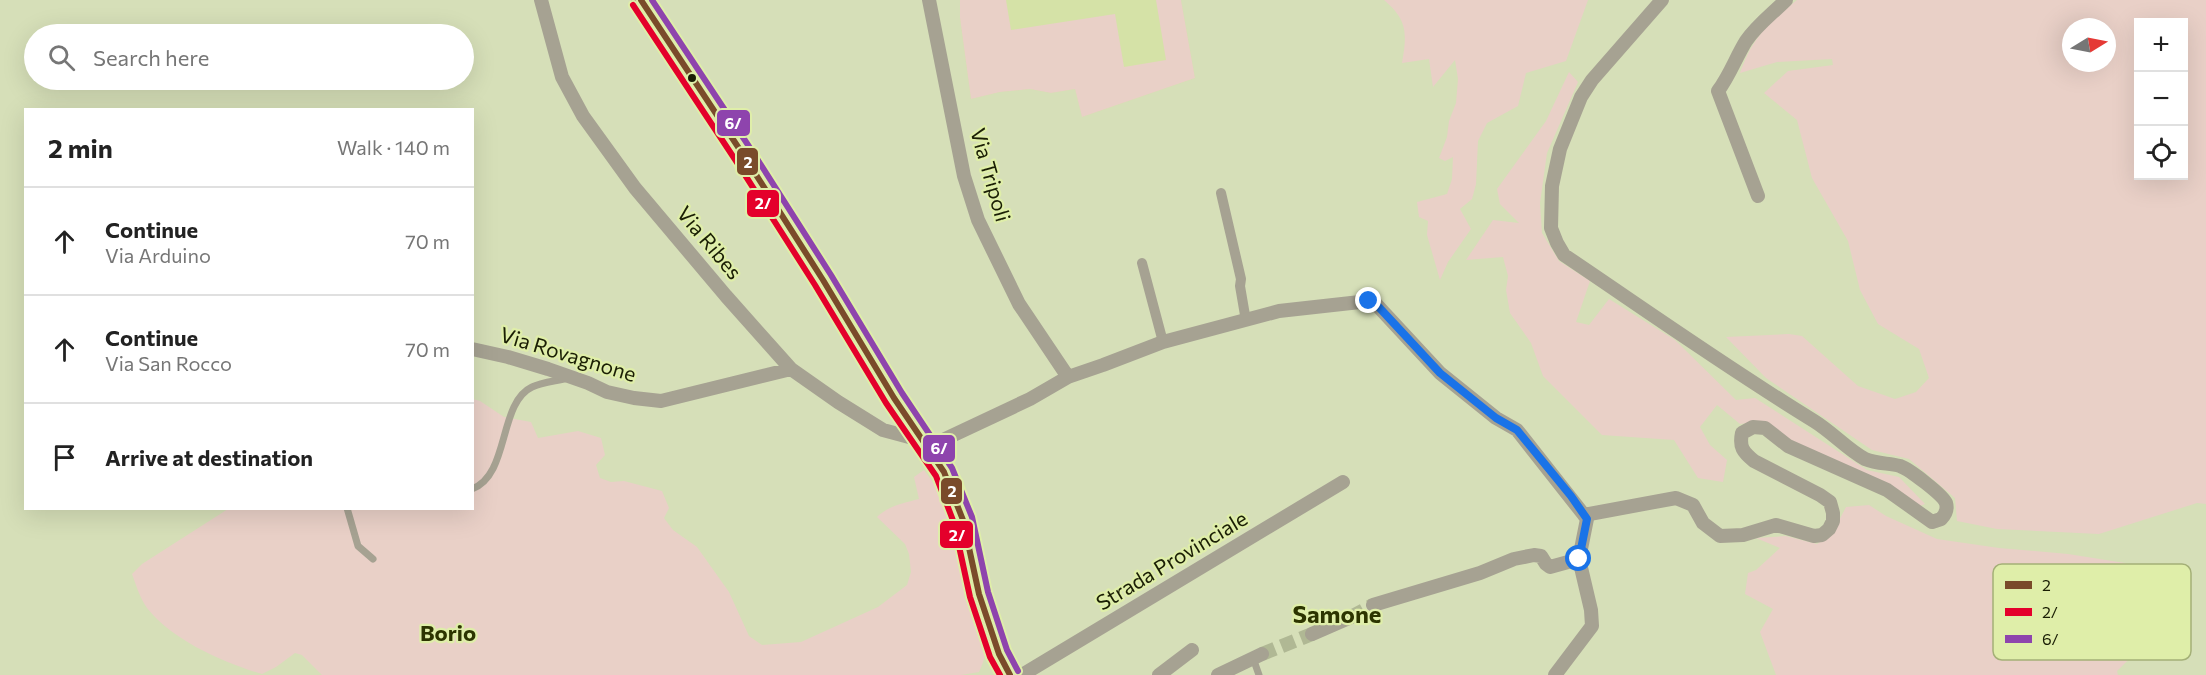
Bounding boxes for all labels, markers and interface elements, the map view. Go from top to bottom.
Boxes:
north arrow [2062,18,2116,72]
map controls [2134,18,2188,180]
button: + [2134,18,2188,72]
search box [24,24,474,90]
icon: search [45,41,78,74]
text: Search here [93,44,209,71]
unlabelled marker [686,72,698,84]
button: − [2134,72,2188,126]
line badge: 6/ [716,109,751,137]
text: 6/ [725,113,742,132]
street label: Via Tripoli [966,125,1017,224]
button: locate [2134,126,2188,180]
text: 2 min [48,132,113,163]
text: Walk · 140 m [337,135,450,159]
line badge: 2 [736,147,759,176]
text: 2 [743,152,753,171]
line badge: 2/ [746,189,780,218]
text: 2/ [755,193,772,212]
street label: Via Ribes [673,201,748,284]
text: Continue [105,216,198,243]
icon: ahead [48,225,81,258]
text: 70 m [405,229,450,253]
text: Via Arduino [105,243,211,267]
route end [1355,287,1381,313]
street label: Via Rovagnone [497,321,640,386]
text: Continue [105,324,198,351]
icon: ahead [48,333,81,366]
text: 70 m [405,337,450,361]
text: Via San Rocco [105,351,232,375]
line badge: 6/ [922,434,956,463]
text: 6/ [931,438,948,457]
icon: arrive [48,441,81,474]
text: Arrive at destination [105,444,313,471]
line badge: 2 [940,477,963,505]
text: 2 [947,481,957,500]
street label: Strada Provinciale [1091,505,1251,615]
line badge: 2/ [939,520,974,549]
text: 2/ [949,525,966,544]
route start [1565,545,1591,571]
legend [1993,564,2191,660]
text: 2 [2042,575,2051,594]
district label: Samone [1293,599,1381,628]
text: 2/ [2042,602,2058,621]
district label: Borio [420,619,476,646]
text: 6/ [2042,629,2059,648]

